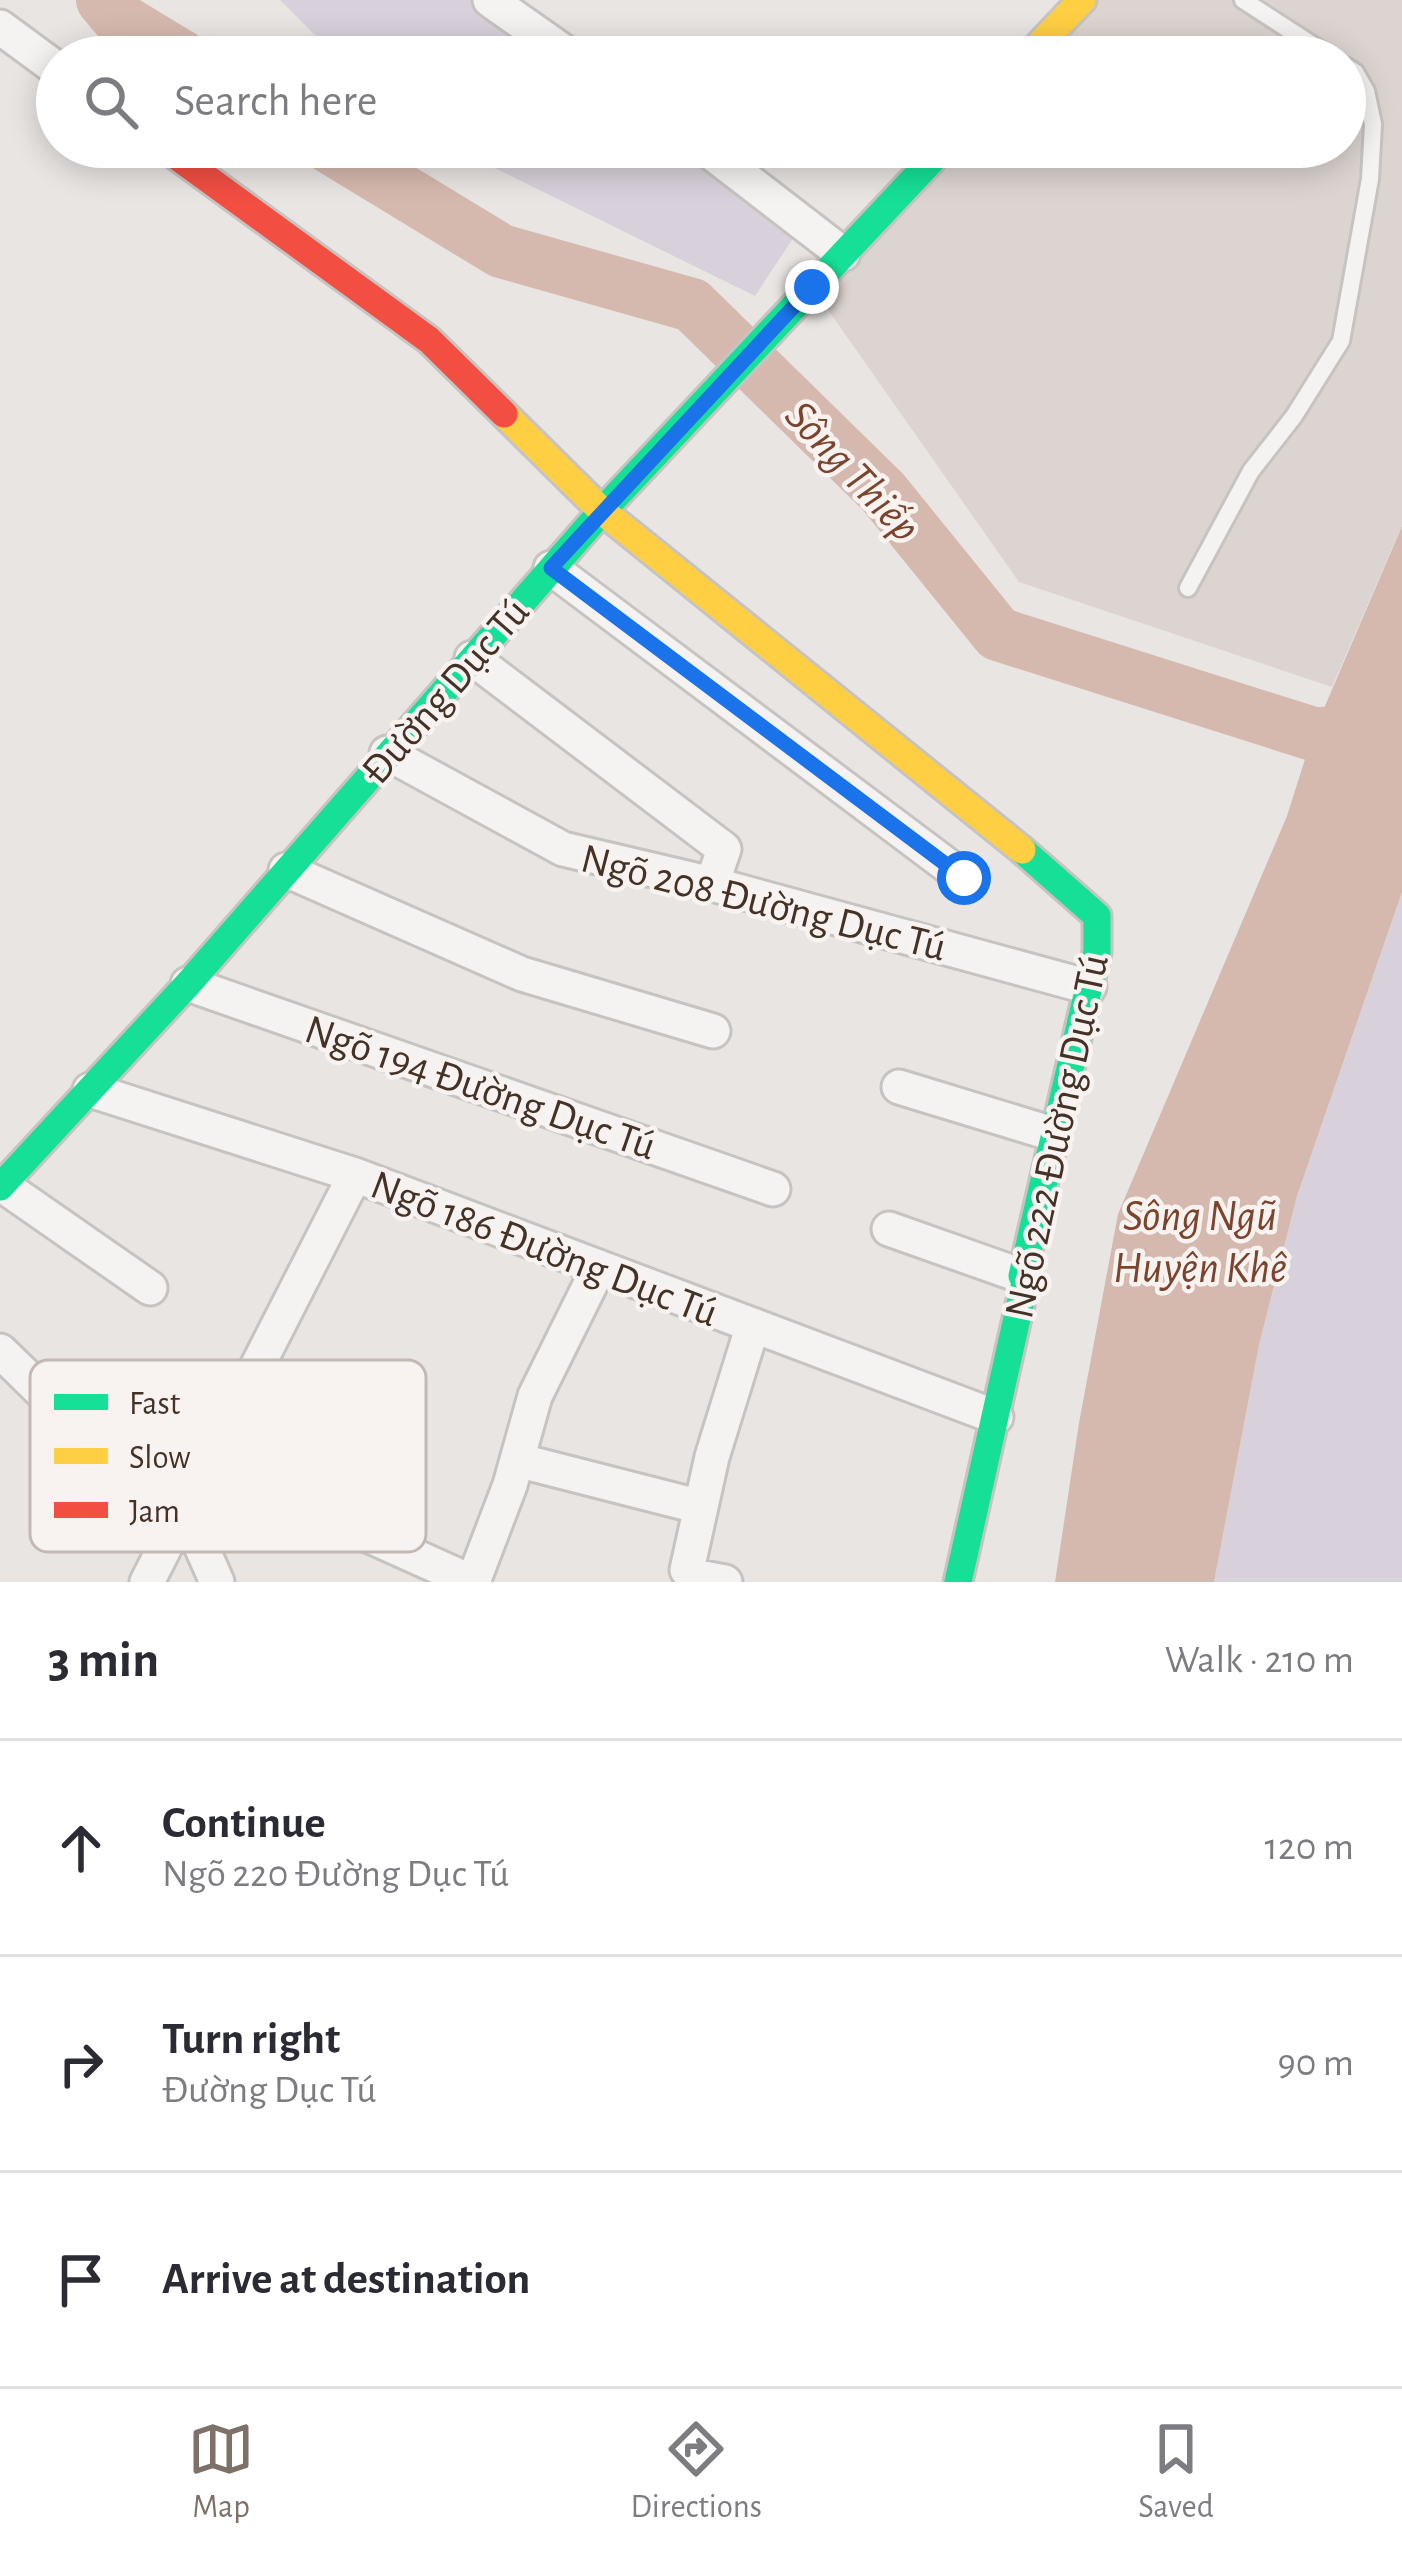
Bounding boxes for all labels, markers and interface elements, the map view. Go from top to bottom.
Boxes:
search box [36,36,1366,168]
icon: search [78,69,144,135]
text: Search here [174,79,377,124]
route end [785,260,839,314]
water label: Sông Thiếp [776,393,928,551]
street label: Đường Dục Tú [354,590,537,792]
street label: Ngõ 208 Đường Dục Tú [577,837,950,969]
route start [937,851,991,905]
street label: Ngõ 222 Đường Dục Tú [998,951,1116,1322]
street label: Ngõ 194 Đường Dục Tú [300,1008,661,1168]
street label: Ngõ 186 Đường Dục Tú [365,1163,723,1334]
water label: Sông Ngũ Huyện Khê [1113,1194,1288,1291]
legend [30,1360,426,1552]
text: Fast [129,1388,181,1421]
text: Slow [129,1442,190,1475]
text: Jam [129,1496,180,1529]
text: 3 min [48,1635,159,1686]
text: Walk · 210 m [1165,1641,1354,1680]
text: Continue [162,1801,326,1846]
icon: ahead [48,1815,114,1881]
text: 120 m [1265,1828,1354,1867]
text: Ngõ 220 Đường Dục Tú [162,1855,509,1894]
text: Turn right [162,2017,340,2062]
icon: right [48,2031,114,2097]
text: 90 m [1277,2044,1354,2083]
text: Đường Dục Tú [162,2071,376,2110]
icon: arrive [48,2247,114,2313]
text: Arrive at destination [162,2257,530,2302]
tab: Map [188,2416,254,2528]
tab: Directions [630,2416,762,2528]
tab: Saved [1138,2416,1214,2528]

